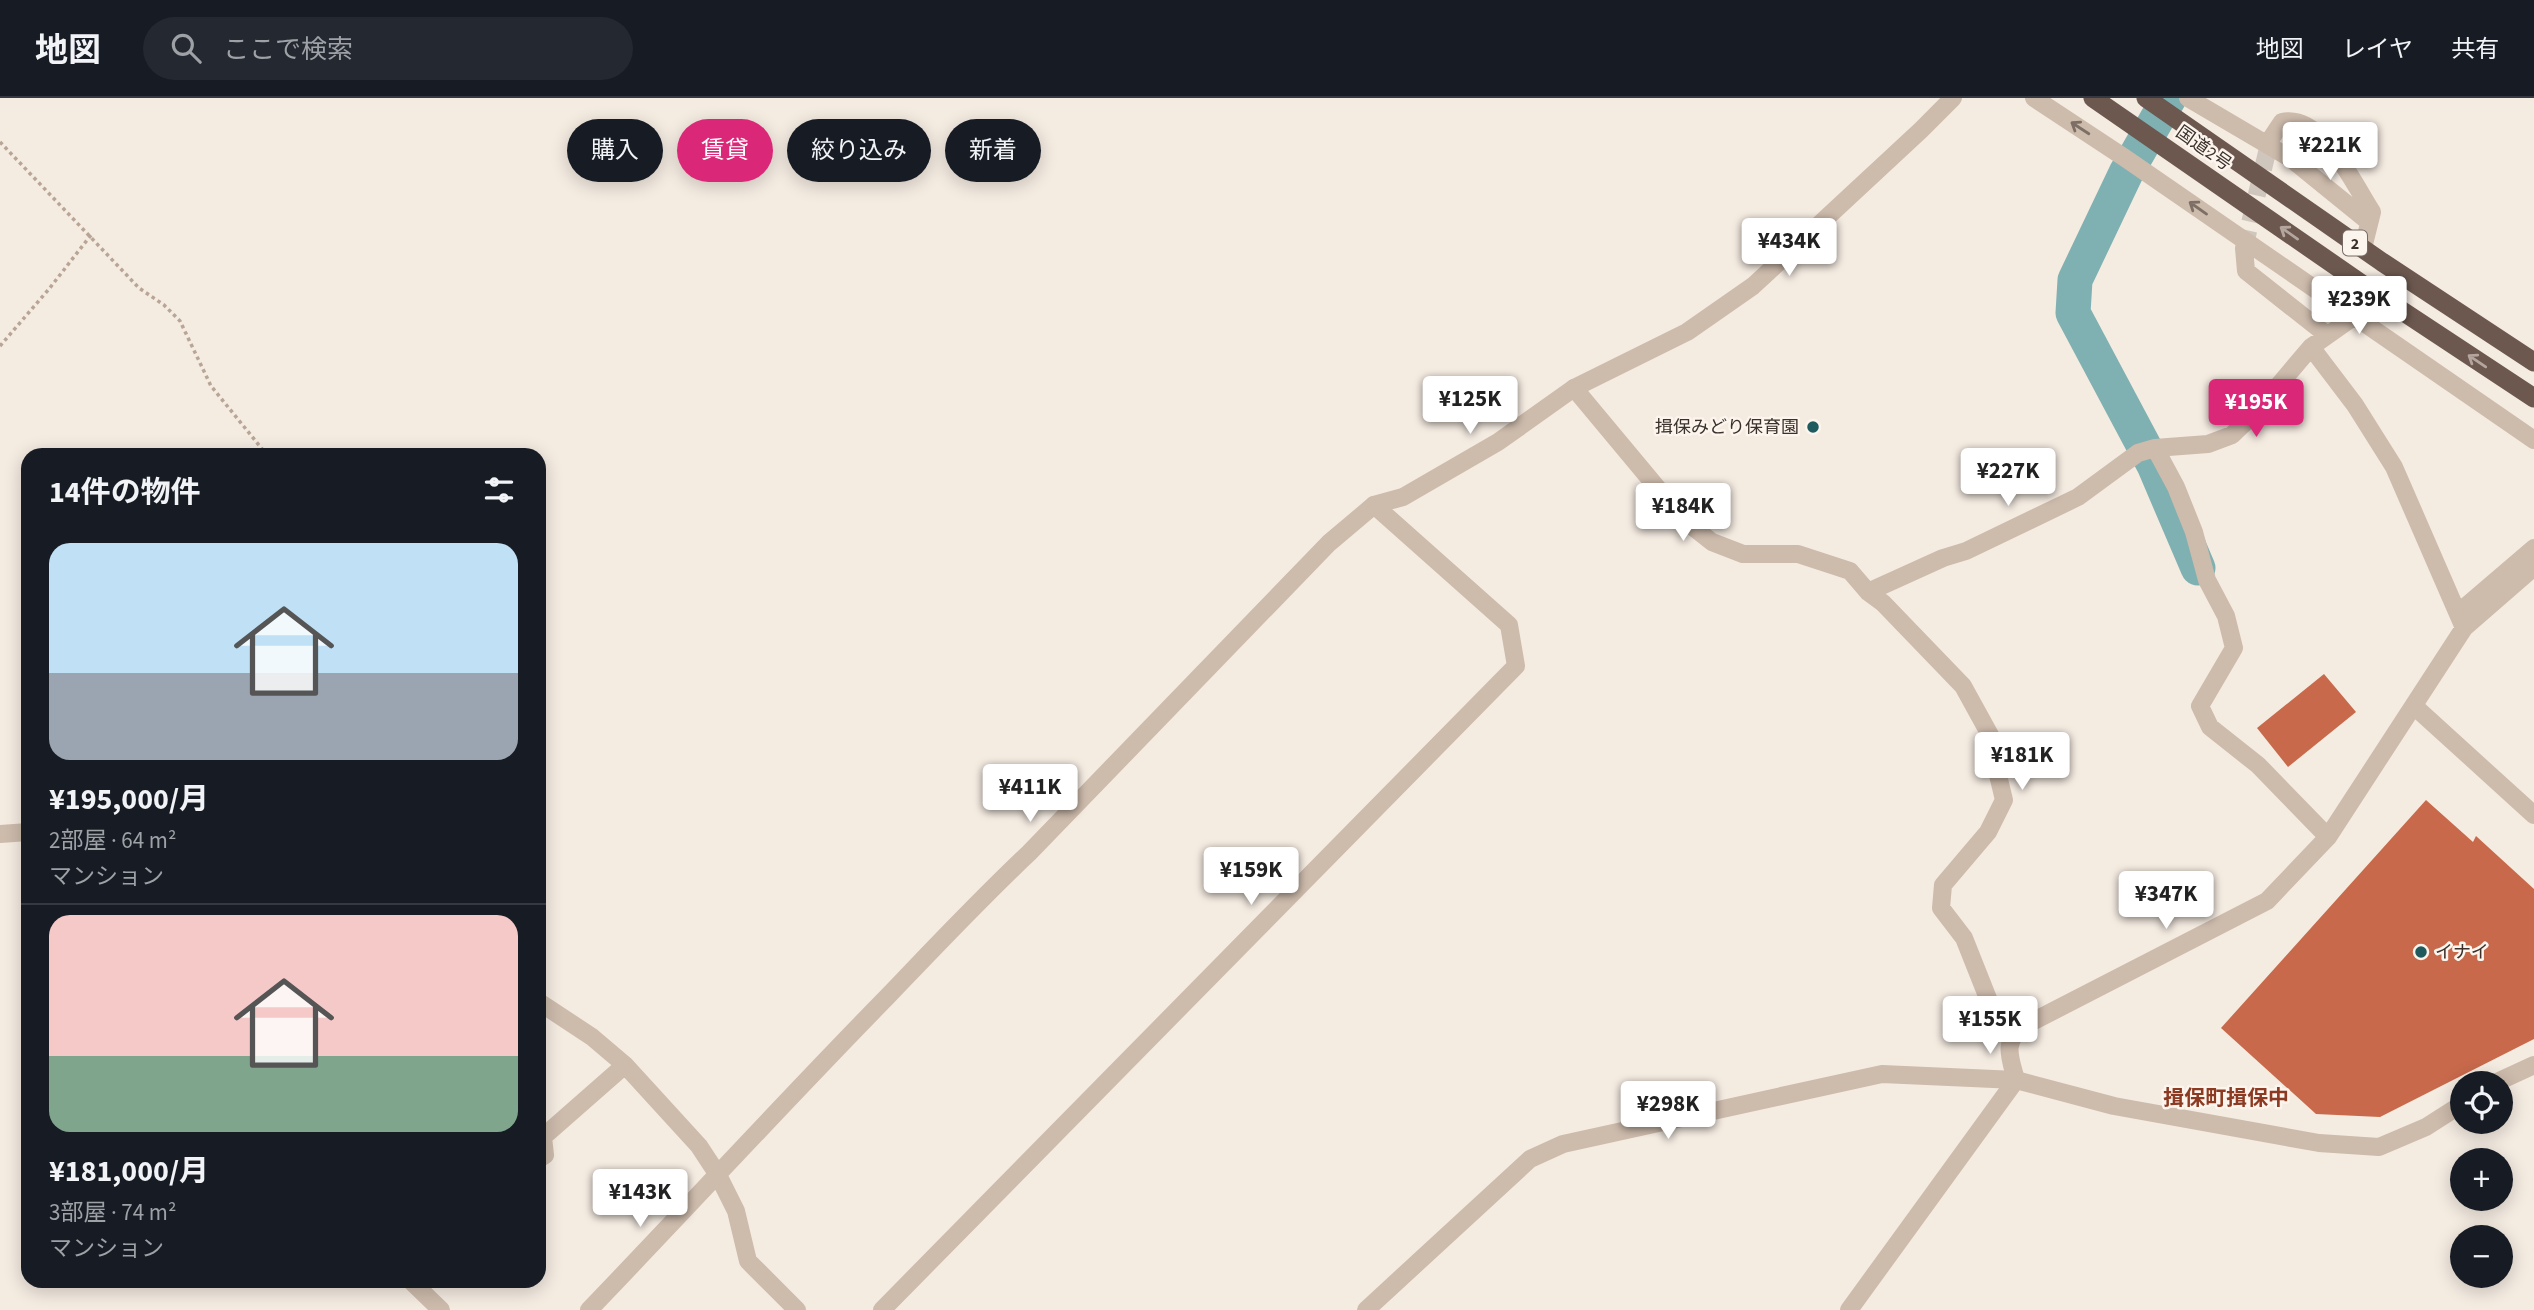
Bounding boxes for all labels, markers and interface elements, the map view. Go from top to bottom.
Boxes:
search box [143,17,633,80]
text: 地図 [35,27,101,74]
icon: search [167,29,205,67]
text: ここで検索 [223,31,353,68]
text: 地図 [2256,32,2304,67]
text: レイヤ [2342,32,2413,67]
text: 共有 [2451,32,2499,67]
chip: 購入 [567,119,663,182]
chip: 賃貸 [677,119,773,182]
chip: 絞り込み [787,119,931,182]
chip: 新着 [945,119,1041,182]
street label: 国道2号 [2171,120,2237,177]
one-way arrow [2071,121,2090,135]
pin: ¥221K [2281,122,2379,182]
text: ¥221K [2299,128,2361,161]
one-way arrow [2189,200,2208,215]
pin: ¥434K [1740,218,1838,278]
text: ¥434K [1758,224,1820,257]
one-way arrow [2280,226,2299,240]
road number: 2 [2343,230,2367,256]
pin: ¥239K [2310,276,2408,336]
text: ¥239K [2328,282,2390,315]
one-way arrow [2468,353,2487,368]
pin: ¥125K [1421,376,1519,436]
pin: ¥195K [2207,380,2305,439]
text: ¥125K [1439,382,1501,415]
text: ¥195K [2225,385,2287,418]
place label: 揖保みどり保育園 [1655,415,1799,440]
marker: 揖保みどり保育園 [1805,419,1821,435]
pin: ¥227K [1959,448,2057,508]
text: ¥227K [1977,454,2039,487]
text: 14件の物件 [49,471,201,514]
icon: filters [480,471,518,509]
pin: ¥184K [1634,484,1732,543]
text: ¥184K [1652,489,1714,522]
icon: home [221,588,347,714]
pin: ¥181K [1973,732,2071,792]
text: ¥181K [1991,738,2053,771]
pin: ¥411K [981,764,1079,824]
text: ¥411K [999,770,1061,803]
text: ¥195,000/月 [49,778,209,821]
text: 2部屋 · 64 m² [49,824,176,857]
pin: ¥159K [1202,848,1300,907]
text: ¥159K [1220,853,1282,886]
text: マンション [49,860,164,893]
pin: ¥347K [2117,872,2215,931]
text: ¥347K [2135,877,2197,910]
place label: イナイ [2435,940,2489,965]
marker: イナイ [2413,944,2429,960]
icon: home [221,960,347,1086]
pin: ¥155K [1941,996,2039,1056]
text: ¥155K [1959,1002,2021,1035]
map controls [2450,1071,2513,1288]
button: locate [2450,1071,2513,1134]
pin: ¥298K [1619,1082,1717,1141]
district label: 揖保町揖保中 [2163,1083,2289,1113]
text: ¥298K [1637,1087,1699,1120]
button: + [2450,1148,2513,1211]
text: ¥181,000/月 [49,1150,209,1193]
pin: ¥143K [591,1170,689,1229]
text: ¥143K [609,1175,671,1208]
text: 3部屋 · 74 m² [49,1196,176,1229]
button: − [2450,1225,2513,1288]
text: マンション [49,1232,164,1265]

